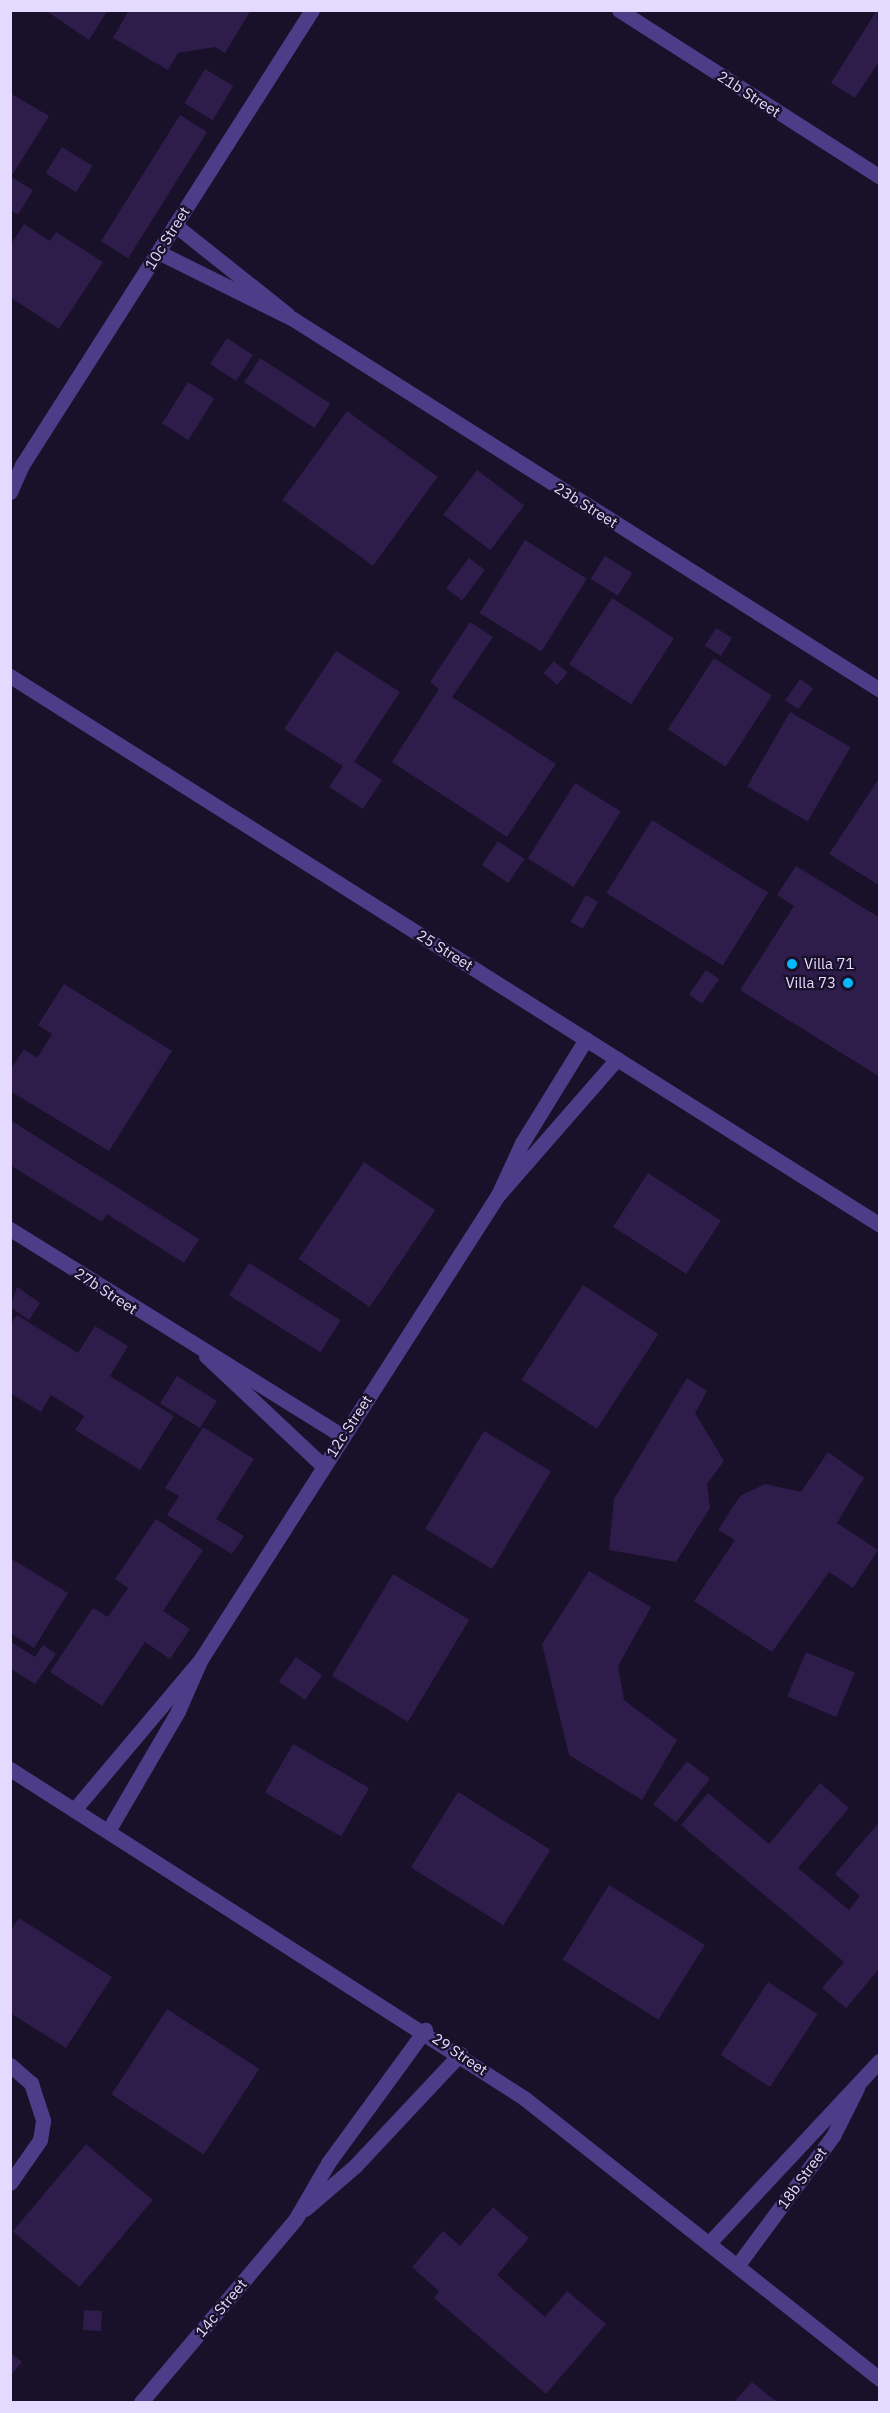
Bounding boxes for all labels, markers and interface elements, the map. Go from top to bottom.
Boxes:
street label: 21b Street [714,67,784,121]
street label: 10c Street [141,203,193,273]
street label: 23b Street [551,478,621,532]
street label: 25 Street [414,926,476,974]
place label: Villa 71 [804,955,855,973]
marker: Villa 71 [785,957,799,971]
place label: Villa 73 [785,974,836,992]
marker: Villa 73 [841,976,855,990]
street label: 27b Street [71,1264,141,1318]
street label: 12c Street [322,1392,376,1460]
street label: 29 Street [429,2029,491,2079]
street label: 18b Street [774,2144,830,2212]
street label: 14c Street [192,2275,250,2341]

